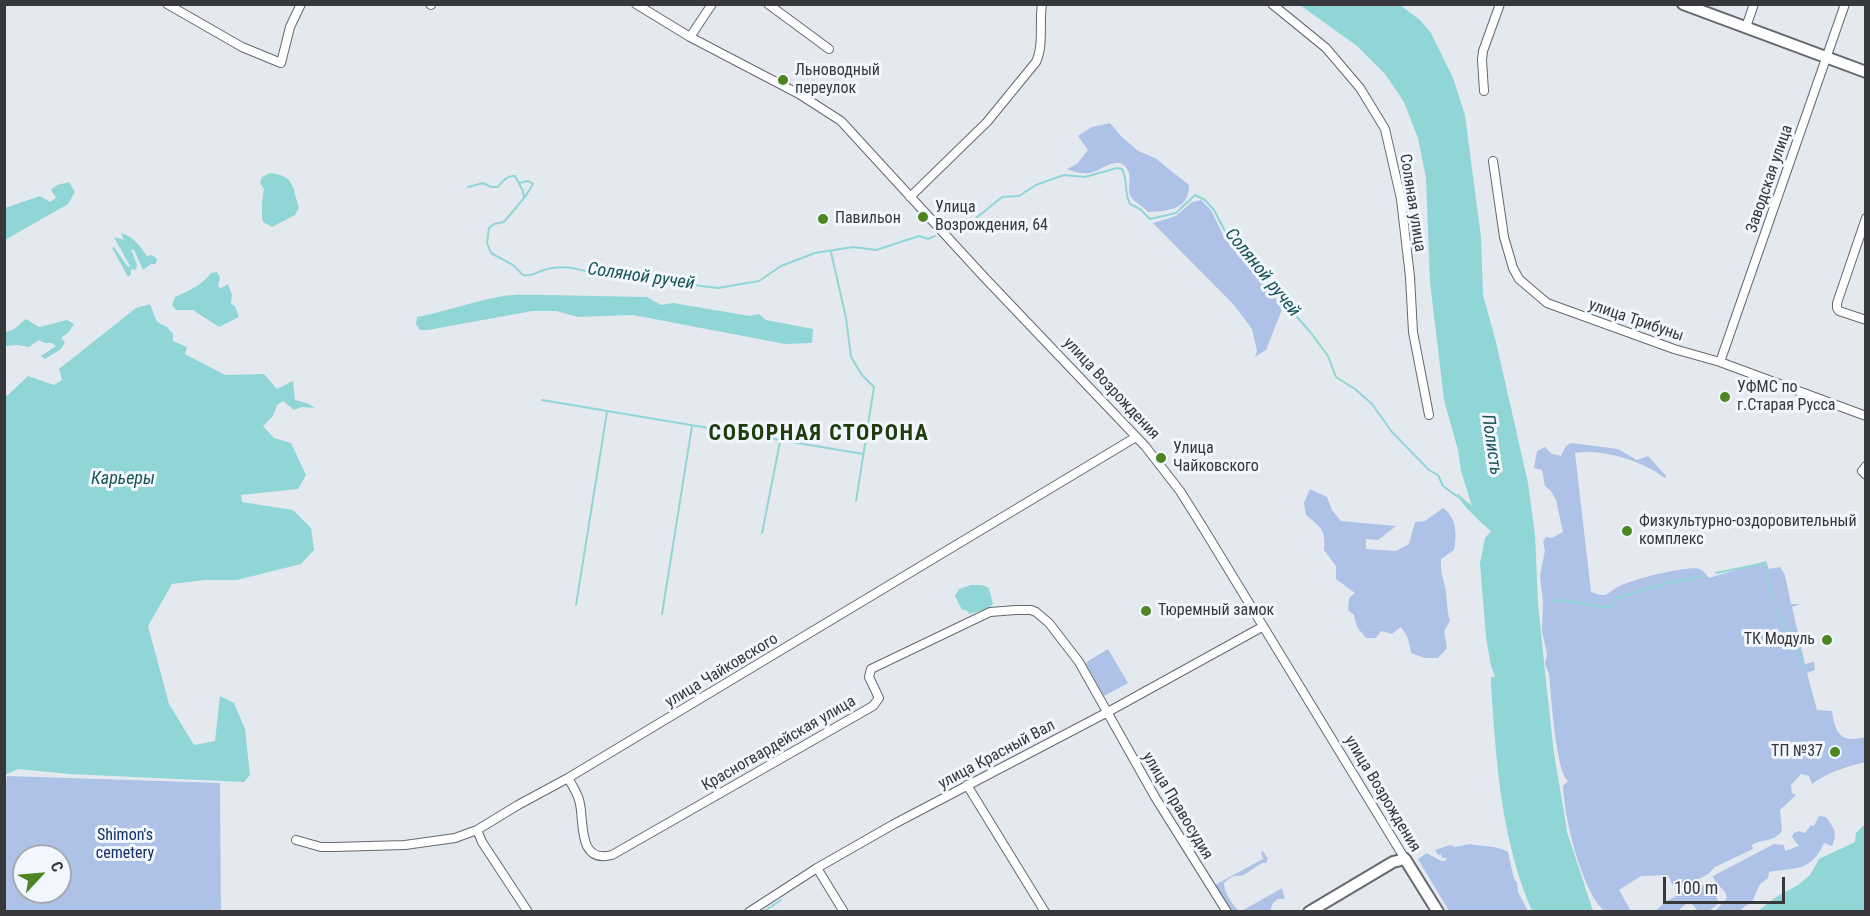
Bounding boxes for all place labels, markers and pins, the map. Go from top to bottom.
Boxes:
place label: Льноводный переулок [795,61,880,99]
marker: Льноводный переулок [776,73,790,87]
place label: Улица Возрождения, 64 [935,198,1048,236]
place label: Павильон [835,209,901,229]
marker: Улица Возрождения, 64 [916,210,930,224]
marker: Павильон [816,212,830,226]
place label: УФМС по г.Старая Русса [1737,378,1836,416]
marker: УФМС по г.Старая Русса [1718,390,1732,404]
place label: Улица Чайковского [1173,439,1259,477]
marker: Улица Чайковского [1154,451,1168,465]
place label: Физкультурно-оздоровительный комплекс [1639,512,1857,550]
marker: Физкультурно-оздоровительный комплекс [1620,524,1634,538]
place label: Тюремный замок [1158,601,1274,621]
marker: Тюремный замок [1139,604,1153,618]
place label: ТК Модуль [1744,630,1815,650]
marker: ТК Модуль [1820,633,1834,647]
place label: ТП №37 [1771,742,1823,762]
marker: ТП №37 [1828,745,1842,759]

